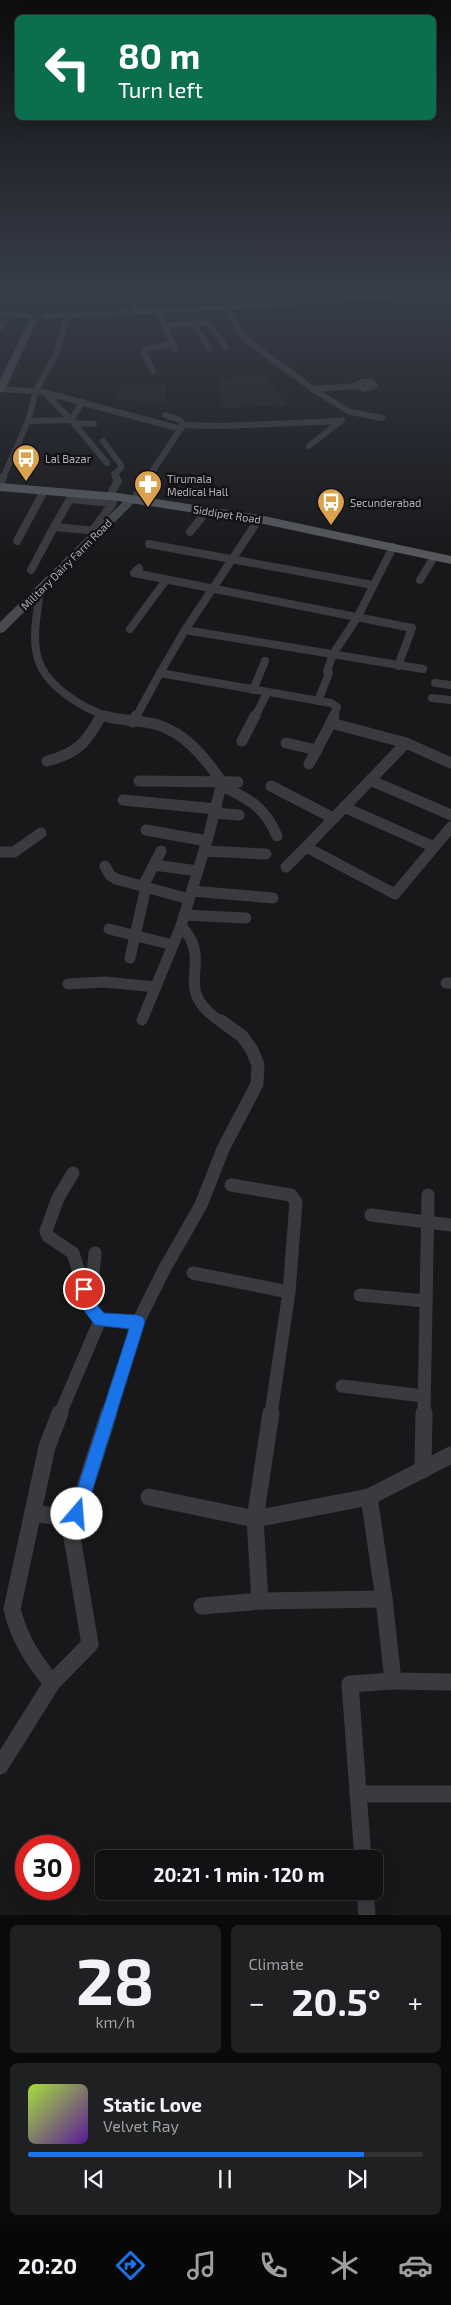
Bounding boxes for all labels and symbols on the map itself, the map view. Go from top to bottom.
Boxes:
bus stop icon: Lal Bazar [11,443,41,482]
place label: Lal Bazar [45,452,92,465]
pharmacy icon: Tirumala Medical Hall [133,469,163,508]
place label: Tirumala Medical Hall [167,472,229,498]
bus stop icon: Secunderabad [316,487,346,526]
place label: Secunderabad [350,496,421,509]
street label: Siddipet Road [192,502,262,526]
street label: Military Dairy Farm Road [18,516,114,612]
pin [63,1268,105,1310]
position arrow [50,1487,102,1539]
speed limit sign: 30 [15,1835,80,1900]

